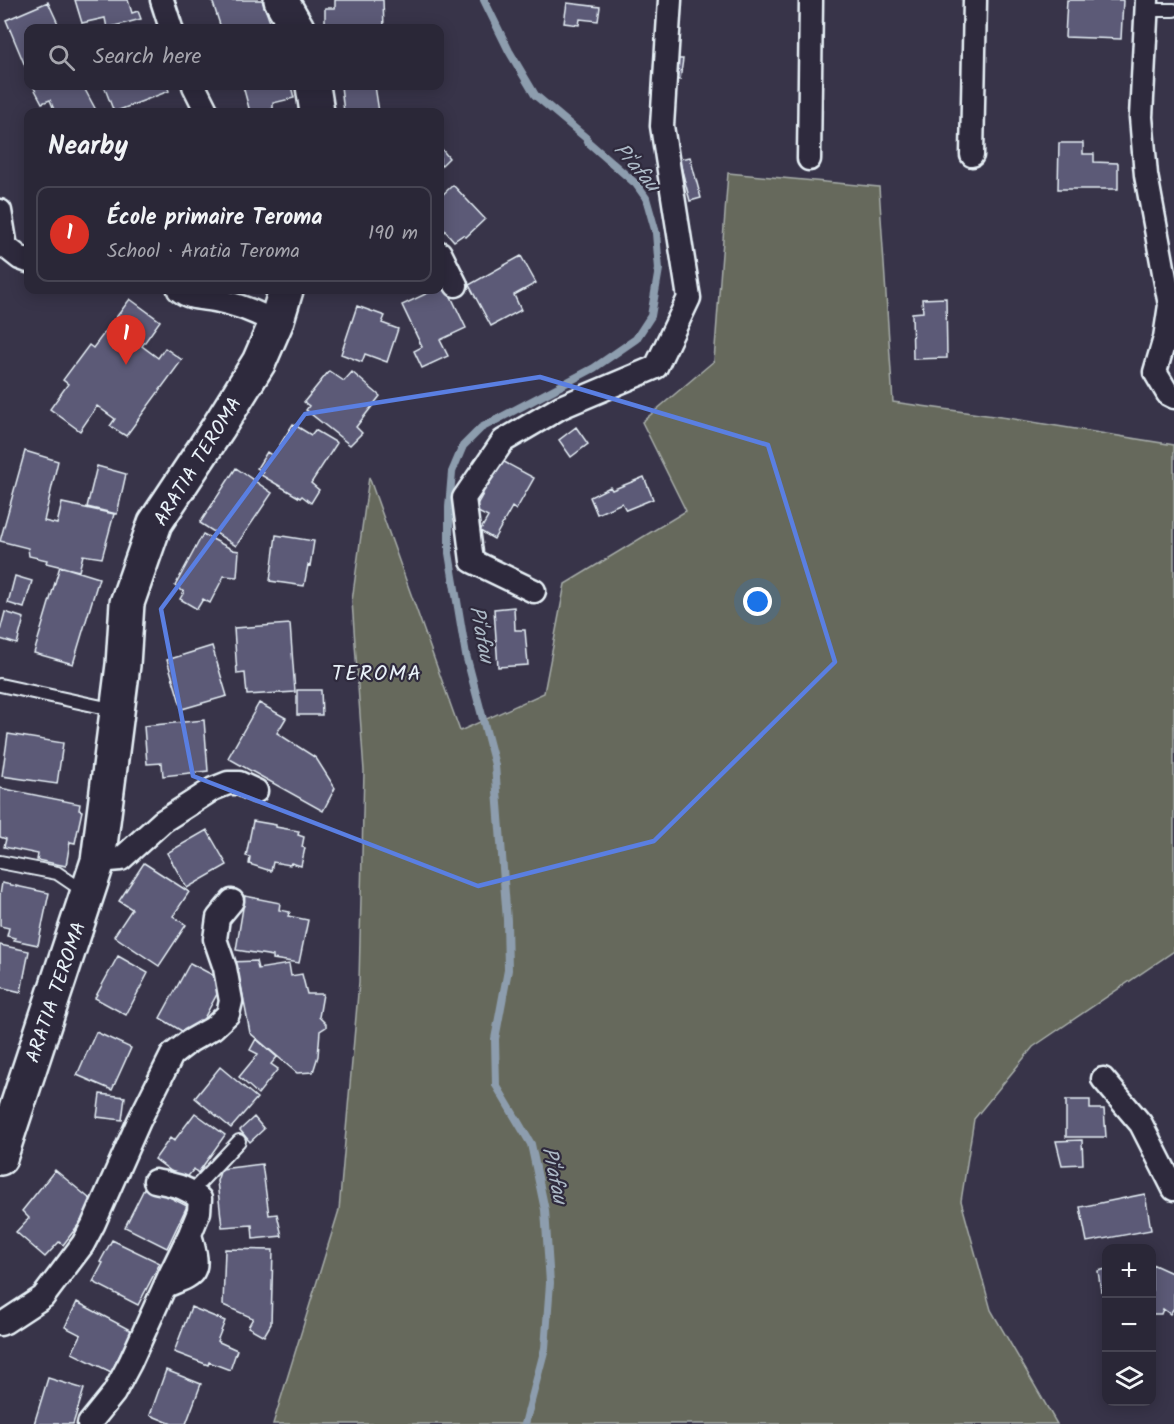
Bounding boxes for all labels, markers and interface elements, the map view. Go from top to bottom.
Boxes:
search box [24,24,444,90]
text: Search here [93,40,201,75]
icon: search [45,41,78,74]
text: Nearby [48,126,128,168]
water label: Pi'afau [605,136,669,203]
text: École primaire Teroma [107,201,323,236]
text: 1 [66,218,73,250]
text: 190 m [368,218,418,250]
text: School · Aratia Teroma [107,236,300,268]
pin: 1 [106,316,146,365]
street label: ARATIA TEROMA [146,391,251,533]
your location [743,587,772,616]
water label: Pi'afau [459,603,503,668]
district label: TEROMA [332,657,422,692]
street label: ARATIA TEROMA [18,918,96,1068]
water label: Pi'afau [531,1144,576,1210]
map controls [1102,1244,1156,1406]
button: + [1102,1244,1156,1298]
button: − [1102,1298,1156,1352]
button: layers [1102,1352,1156,1406]

